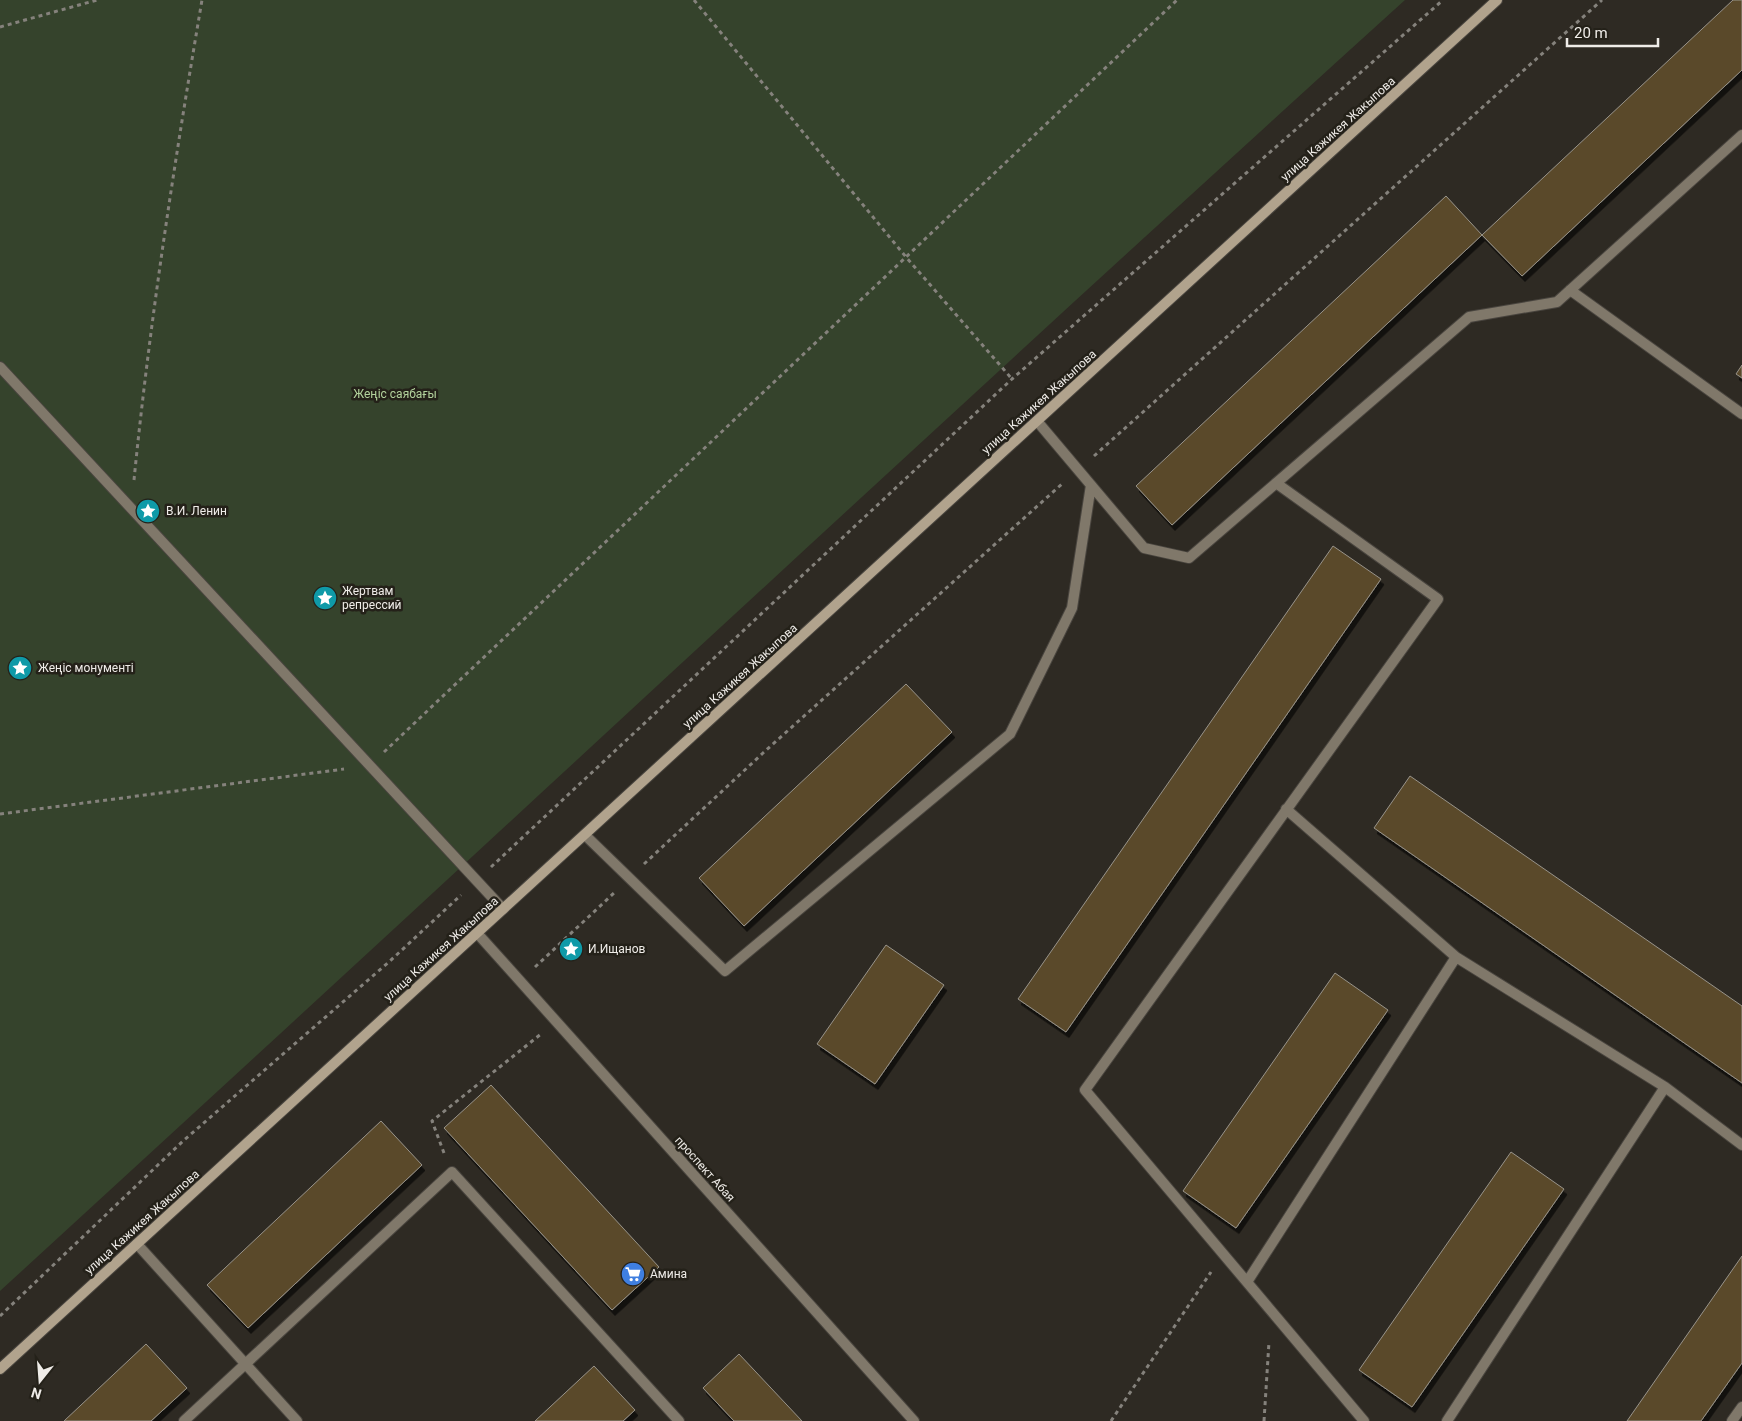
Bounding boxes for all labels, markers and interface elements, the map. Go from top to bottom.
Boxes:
scale bar [1567,15,1658,47]
text: 20 m [1574,24,1608,42]
street label: улица Кажикея Жакыпова [1278,74,1398,184]
street label: улица Кажикея Жакыпова [979,347,1099,457]
park label: Жеңіс саябағы [353,387,437,401]
place icon: В.И. Ленин [135,498,161,524]
place label: В.И. Ленин [166,504,227,518]
place label: Жертвам репрессий [342,584,402,612]
place icon: Жертвам репрессий [312,585,338,611]
street label: улица Кажикея Жакыпова [680,621,800,731]
place icon: Жеңіс монументі [7,655,33,681]
place label: Жеңіс монументі [38,661,134,675]
street label: улица Кажикея Жакыпова [381,894,501,1004]
place icon: И.Ищанов [558,936,584,962]
place label: И.Ищанов [588,942,646,956]
street label: проспект Абая [672,1134,738,1204]
street label: улица Кажикея Жакыпова [82,1167,202,1277]
supermarket icon: Амина [620,1261,646,1287]
place label: Амина [650,1267,687,1281]
north arrow [15,1356,65,1406]
text: N [29,1384,43,1403]

